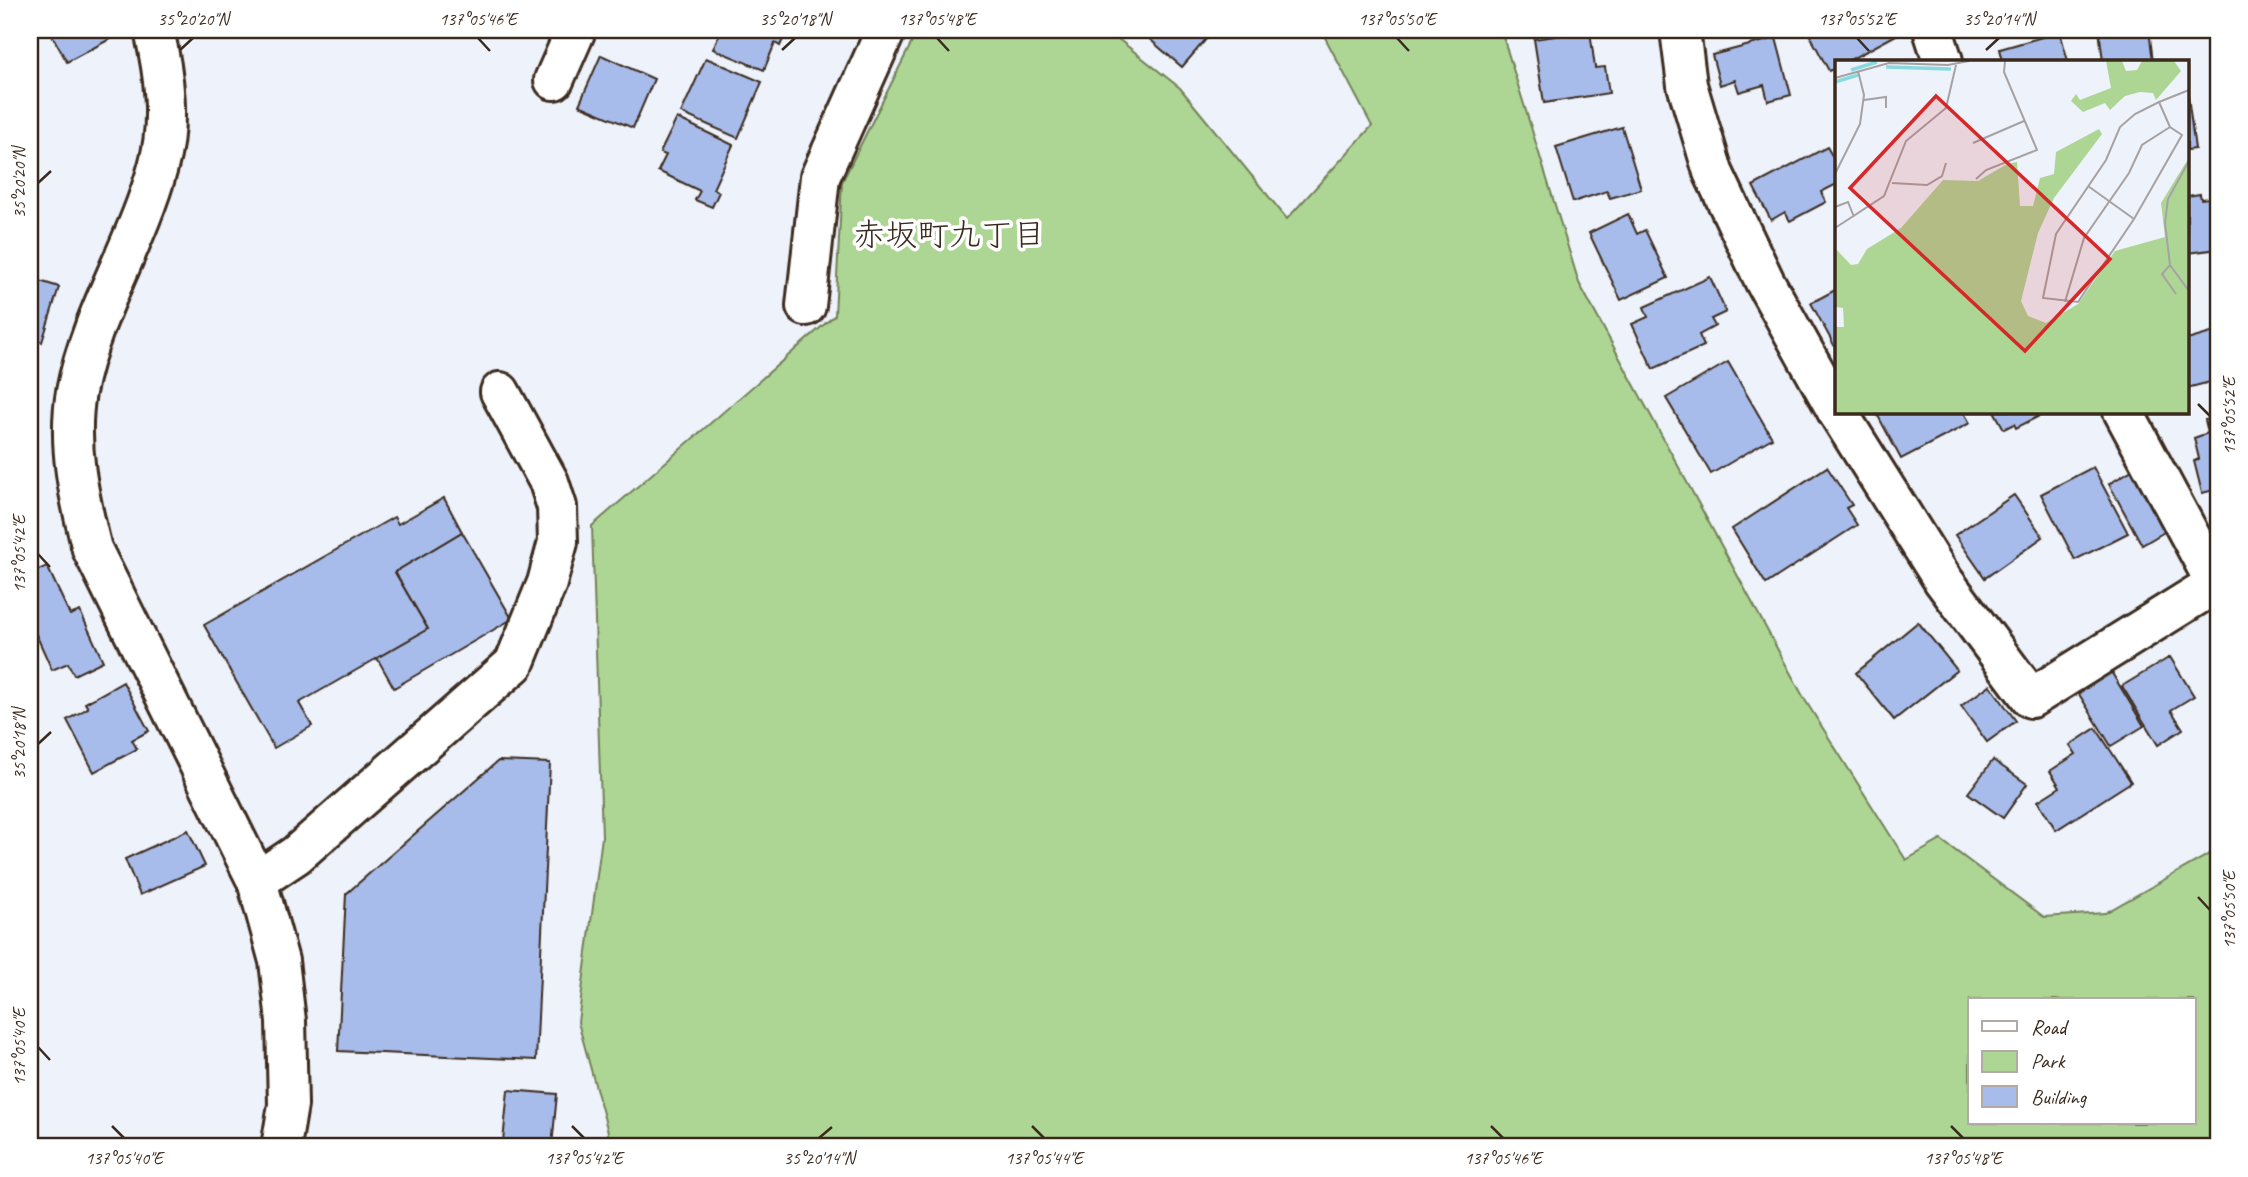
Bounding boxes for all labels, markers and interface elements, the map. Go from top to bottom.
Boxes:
text: 35°20'20"N [158,8,232,30]
text: 137°05'46"E [439,8,519,30]
text: 35°20'18"N [760,8,834,30]
text: 137°05'48"E [898,8,978,30]
text: 137°05'50"E [1358,8,1438,30]
text: 137°05'52"E [1818,8,1898,30]
text: 35°20'14"N [1964,8,2038,30]
inset map [1835,60,2188,413]
text: 35°20'20"N [8,144,30,218]
district label: 赤坂町九丁目 [853,214,1045,255]
text: 137°05'52"E [2218,375,2240,455]
text: 137°05'42"E [8,513,30,593]
text: 35°20'18"N [8,705,30,779]
text: 137°05'50"E [2218,869,2240,949]
legend [1968,998,2196,1124]
text: 137°05'40"E [8,1006,30,1086]
text: Road [2031,1014,2070,1040]
text: Park [2031,1048,2066,1074]
text: Building [2031,1084,2088,1110]
text: 137°05'40"E [85,1147,165,1169]
text: 137°05'42"E [545,1147,625,1169]
text: 35°20'14"N [784,1147,858,1169]
text: 137°05'44"E [1005,1147,1085,1169]
text: 137°05'46"E [1464,1147,1544,1169]
text: 137°05'48"E [1924,1147,2004,1169]

